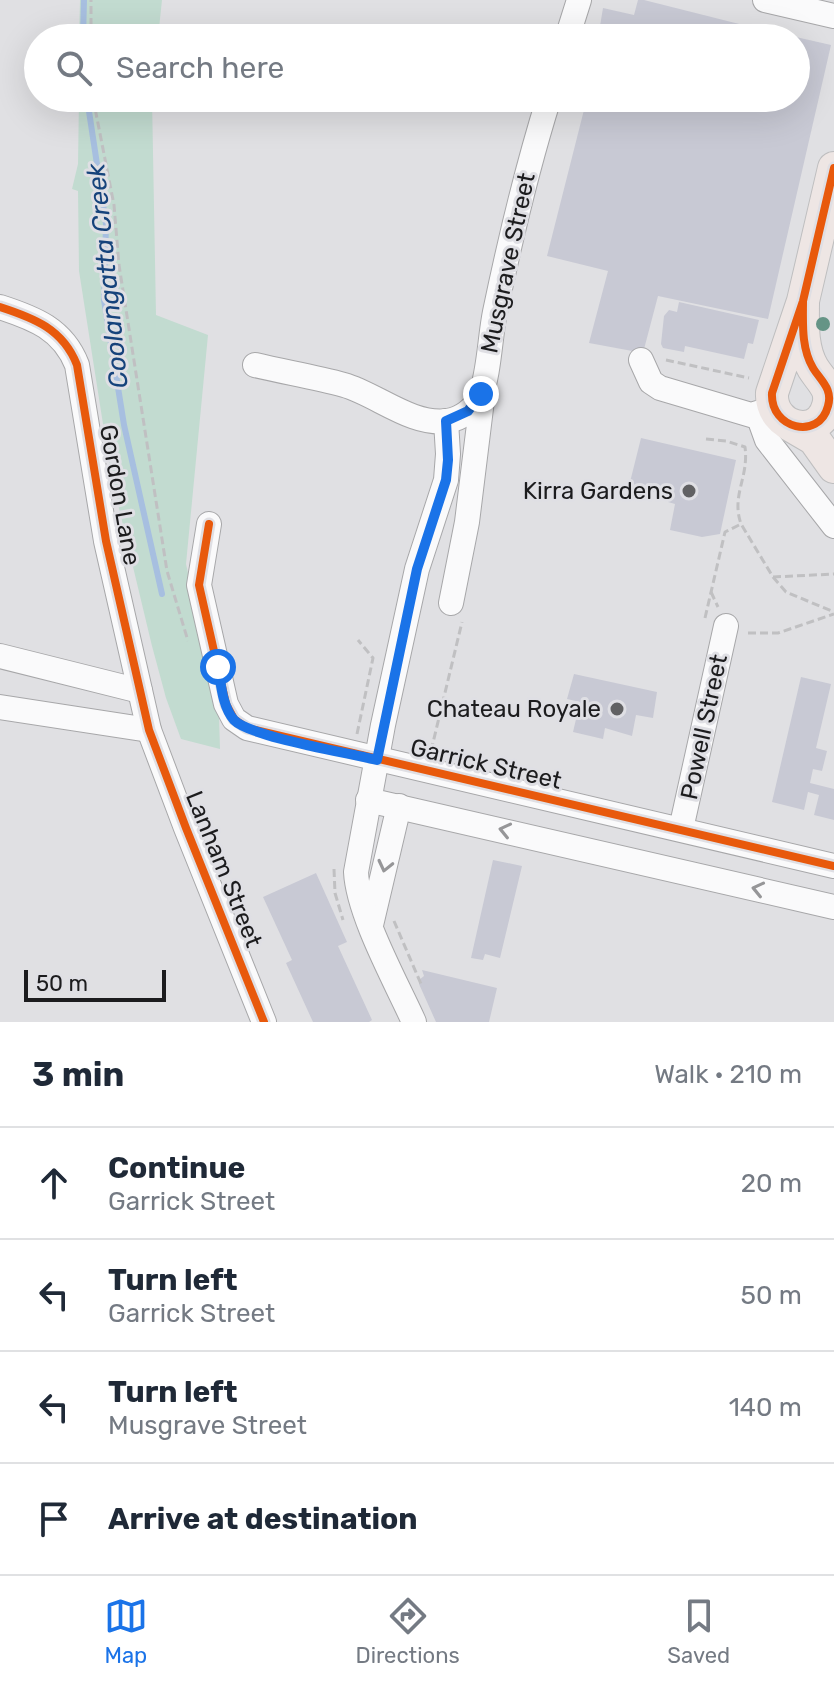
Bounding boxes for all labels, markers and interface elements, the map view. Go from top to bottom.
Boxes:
search box [24,24,810,112]
icon: search [52,46,96,90]
text: Search here [116,50,284,86]
water label: Coolangatta Creek [80,161,135,390]
street label: Musgrave Street [475,170,541,356]
route end [463,376,499,412]
street label: Gordon Lane [94,423,146,567]
place label: Kirra Gardens [523,477,673,505]
marker: Kirra Gardens [680,482,698,500]
route start [200,649,236,685]
street label: Powell Street [675,652,733,802]
place label: Chateau Royale [427,695,601,723]
marker: Chateau Royale [608,700,626,718]
street label: Garrick Street [408,733,564,795]
street label: Lanham Street [180,787,268,951]
one-way arrow [498,823,512,840]
one-way arrow [377,858,394,872]
one-way arrow [752,881,765,898]
scale bar [24,966,166,1002]
text: 50 m [36,970,88,997]
text: 3 min [32,1054,124,1095]
text: Walk · 210 m [654,1059,802,1090]
text: Continue [108,1150,245,1186]
icon: ahead [32,1161,76,1205]
text: 20 m [741,1168,802,1199]
text: Garrick Street [108,1186,275,1217]
text: Turn left [108,1262,238,1298]
icon: left [32,1273,76,1317]
text: 50 m [741,1280,802,1311]
text: Garrick Street [108,1298,275,1329]
text: Turn left [108,1374,238,1410]
icon: left [32,1385,76,1429]
text: 140 m [729,1392,802,1423]
text: Musgrave Street [108,1410,307,1441]
icon: arrive [32,1497,76,1541]
text: Arrive at destination [108,1501,418,1537]
tab: Map [104,1594,148,1669]
tab: Directions [355,1594,460,1669]
tab: Saved [667,1594,730,1669]

